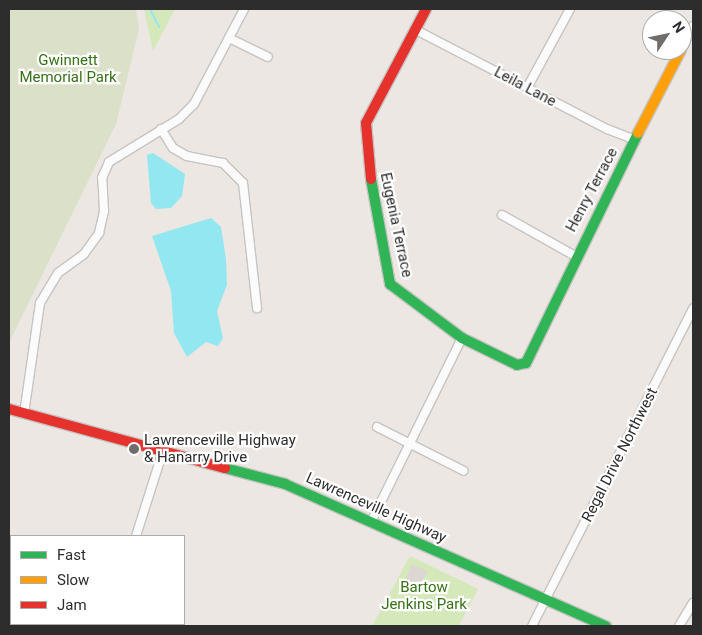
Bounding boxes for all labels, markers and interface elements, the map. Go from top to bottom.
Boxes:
north arrow [642,10,692,60]
text: N [669,19,688,36]
park label: Gwinnett Memorial Park [19,51,117,86]
street label: Leila Lane [491,63,559,111]
street label: Henry Terrace [562,145,622,235]
street label: Eugenia Terrace [376,171,416,279]
street label: Regal Drive Northwest [578,385,662,525]
place label: Lawrenceville Highway & Hanarry Drive [144,431,296,466]
marker: Lawrenceville Highway & Hanarry Drive [128,443,140,455]
street label: Lawrenceville Highway [303,469,449,547]
legend [10,535,185,625]
text: Fast [57,546,86,564]
text: Slow [57,571,89,589]
park label: Bartow Jenkins Park [381,578,467,613]
text: Jam [57,596,87,614]

